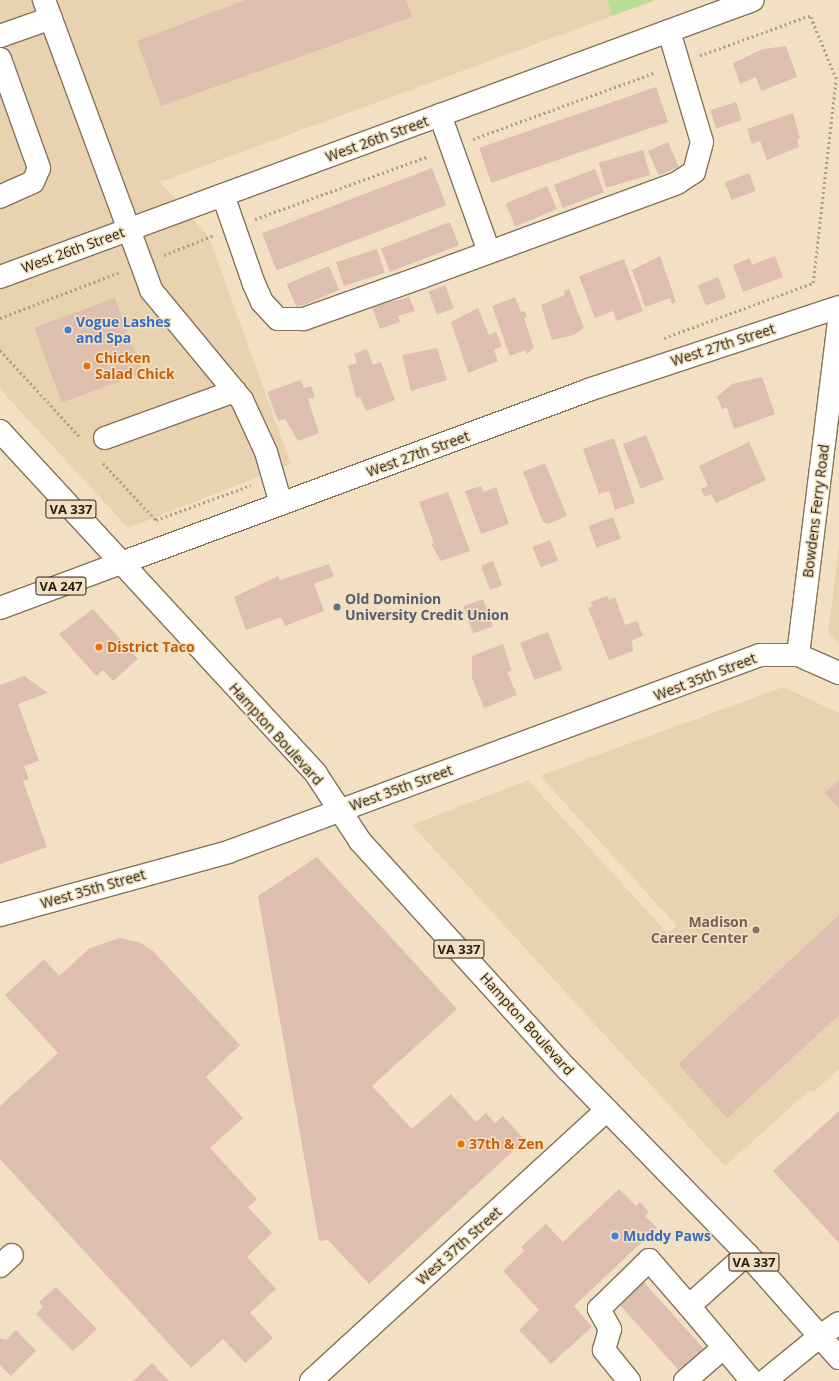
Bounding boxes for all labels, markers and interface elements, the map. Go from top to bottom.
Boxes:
street label: West 26th Street [323,113,431,165]
street label: West 26th Street [19,224,127,276]
place label: Vogue Lashes and Spa [76,314,171,346]
street label: West 27th Street [669,320,777,370]
marker: Vogue Lashes and Spa [63,325,73,335]
place label: Chicken Salad Chick [95,350,175,382]
marker: Chicken Salad Chick [82,361,92,371]
street label: West 27th Street [364,428,472,480]
street label: Bowdens Ferry Road [799,443,833,579]
road number: VA 337 [45,498,97,520]
road number: VA 247 [35,575,87,597]
place label: Old Dominion University Credit Union [345,591,509,624]
marker: Old Dominion University Credit Union [332,602,342,612]
place label: District Taco [107,639,195,655]
marker: District Taco [94,642,104,652]
street label: West 35th Street [651,650,759,704]
street label: Hampton Boulevard [226,679,326,789]
street label: West 35th Street [347,762,455,814]
street label: West 35th Street [39,866,147,912]
place label: Madison Career Center [651,914,748,946]
marker: Madison Career Center [751,925,761,935]
road number: VA 337 [433,938,485,960]
street label: Hampton Boulevard [477,969,577,1079]
place label: 37th & Zen [469,1136,544,1152]
marker: 37th & Zen [456,1139,466,1149]
street label: West 37th Street [413,1203,505,1289]
place label: Muddy Paws [623,1228,711,1244]
marker: Muddy Paws [610,1231,620,1241]
road number: VA 337 [728,1251,780,1273]

